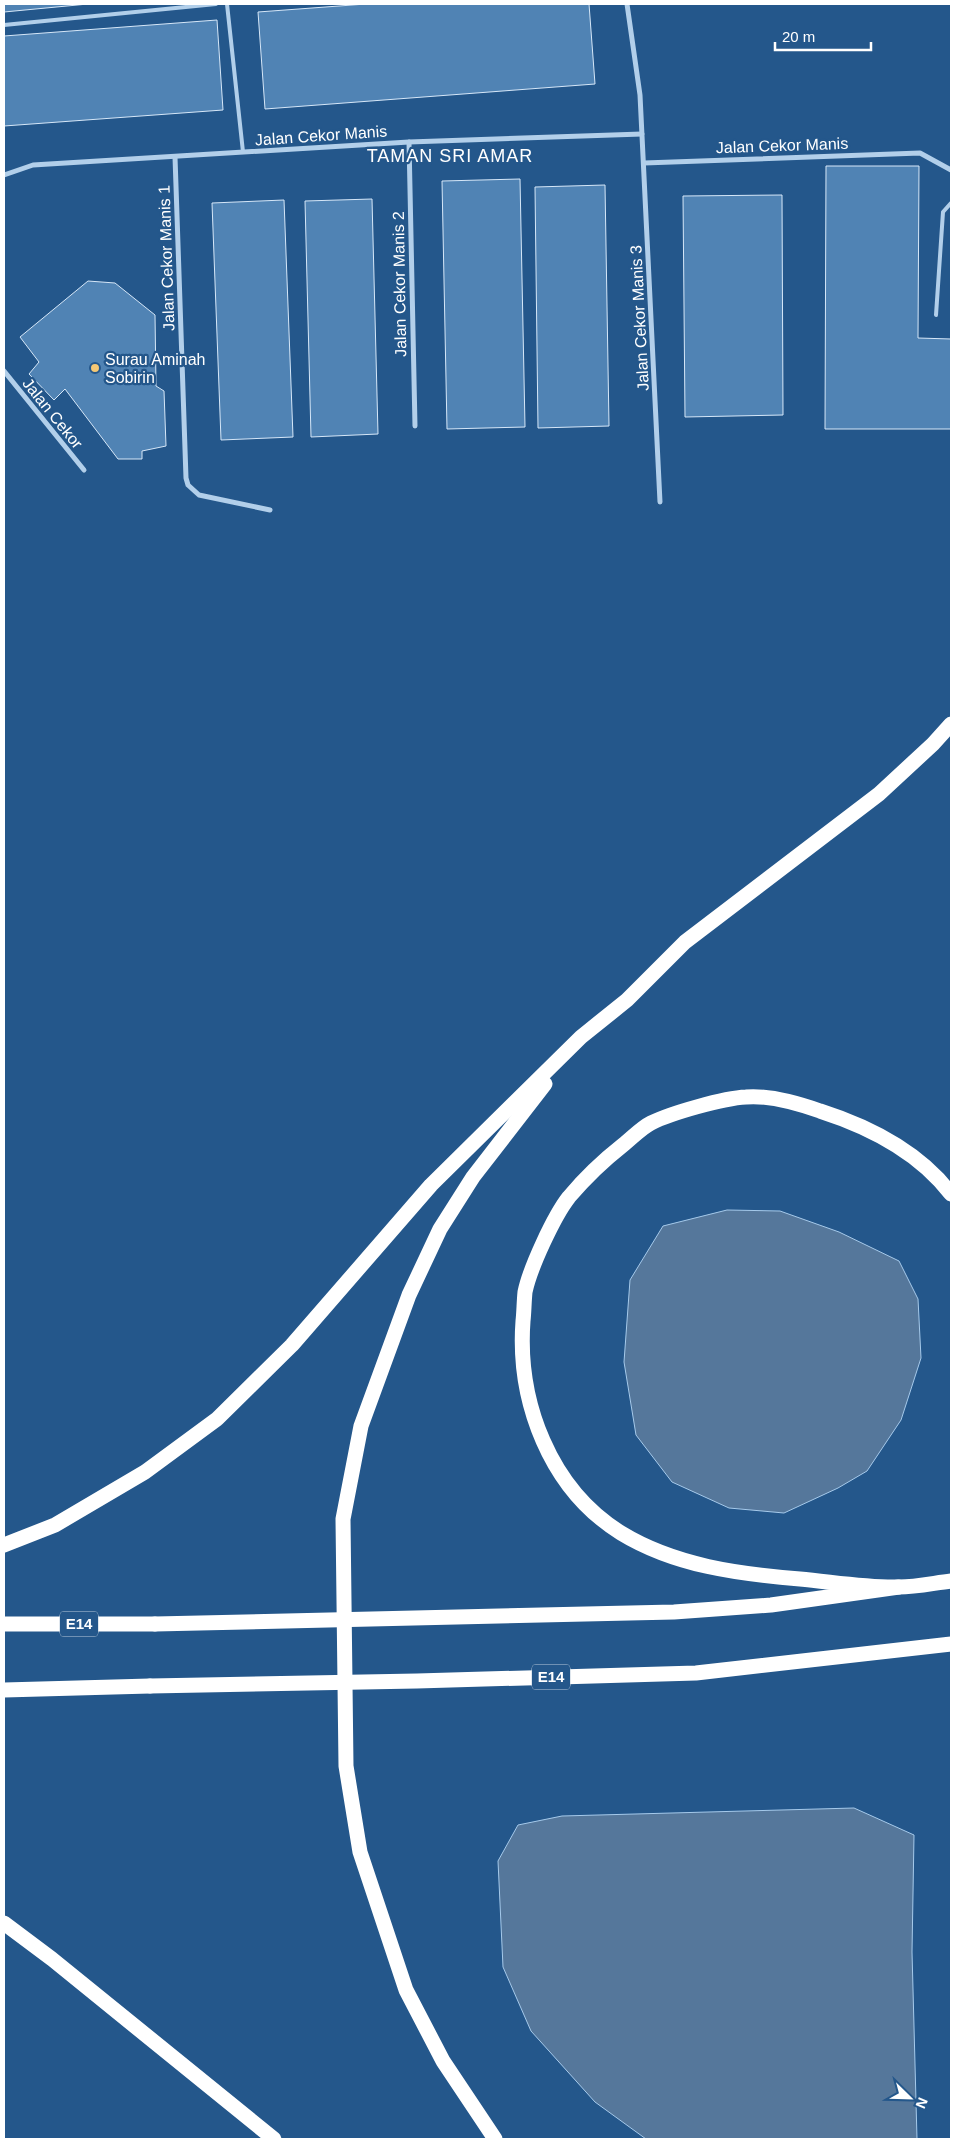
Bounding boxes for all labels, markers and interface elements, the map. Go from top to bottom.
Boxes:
scale bar [775,20,871,52]
text: 20 m [782,28,815,45]
street label: Jalan Cekor Manis [254,122,388,149]
street label: Jalan Cekor Manis [716,135,849,156]
district label: TAMAN SRI AMAR [367,146,533,166]
street label: Jalan Cekor Manis 1 [155,185,178,331]
street label: Jalan Cekor Manis 2 [390,211,409,357]
street label: Jalan Cekor Manis 3 [627,245,652,391]
place label: Surau Aminah Sobirin [105,351,206,386]
marker: Surau Aminah Sobirin [89,362,101,374]
street label: Jalan Cekor [19,375,87,452]
road number: E14 [60,1612,98,1636]
road number: E14 [532,1664,570,1690]
north arrow [885,2073,935,2123]
text: N [913,2095,931,2111]

